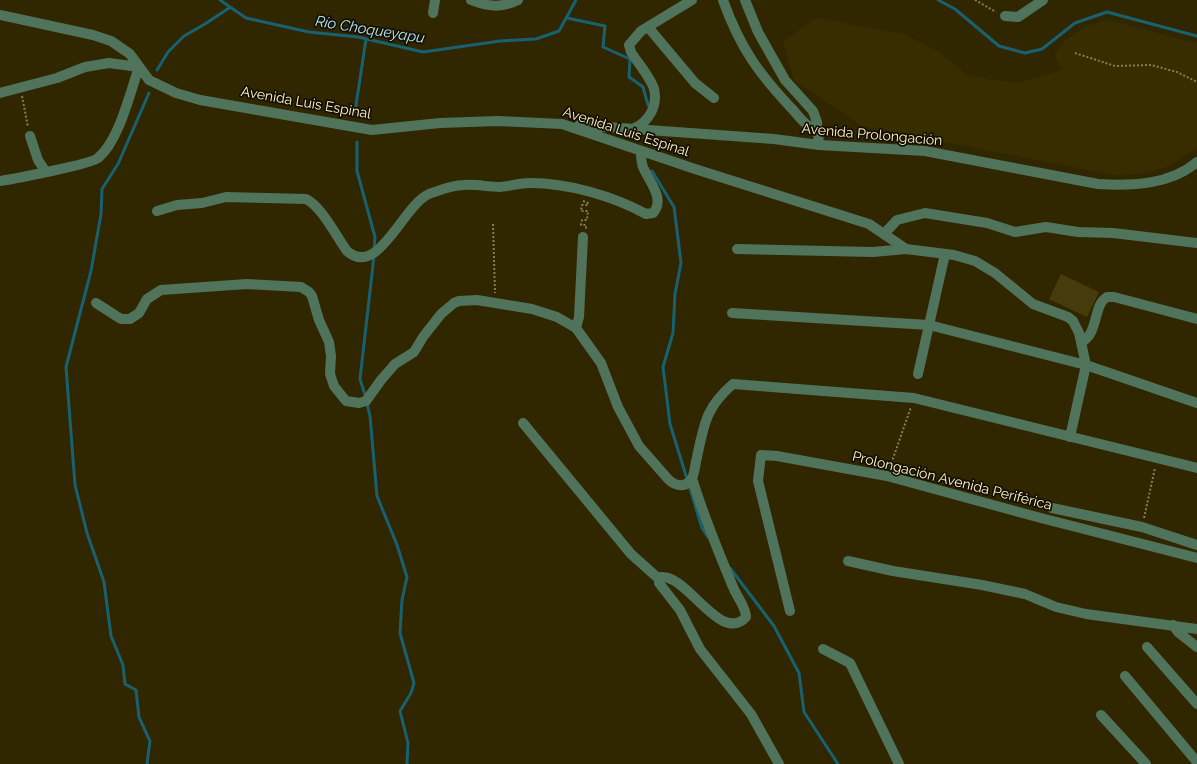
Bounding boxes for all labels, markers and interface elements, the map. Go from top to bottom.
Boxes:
water label: Río Choqueyapu [314,12,426,48]
street label: Avenida Luis Espinal [240,83,372,123]
street label: Avenida Luis Espinal [561,104,691,160]
street label: Avenida Prolongación [801,120,943,150]
street label: Prolongación Avenida Periférica [850,448,1054,514]

